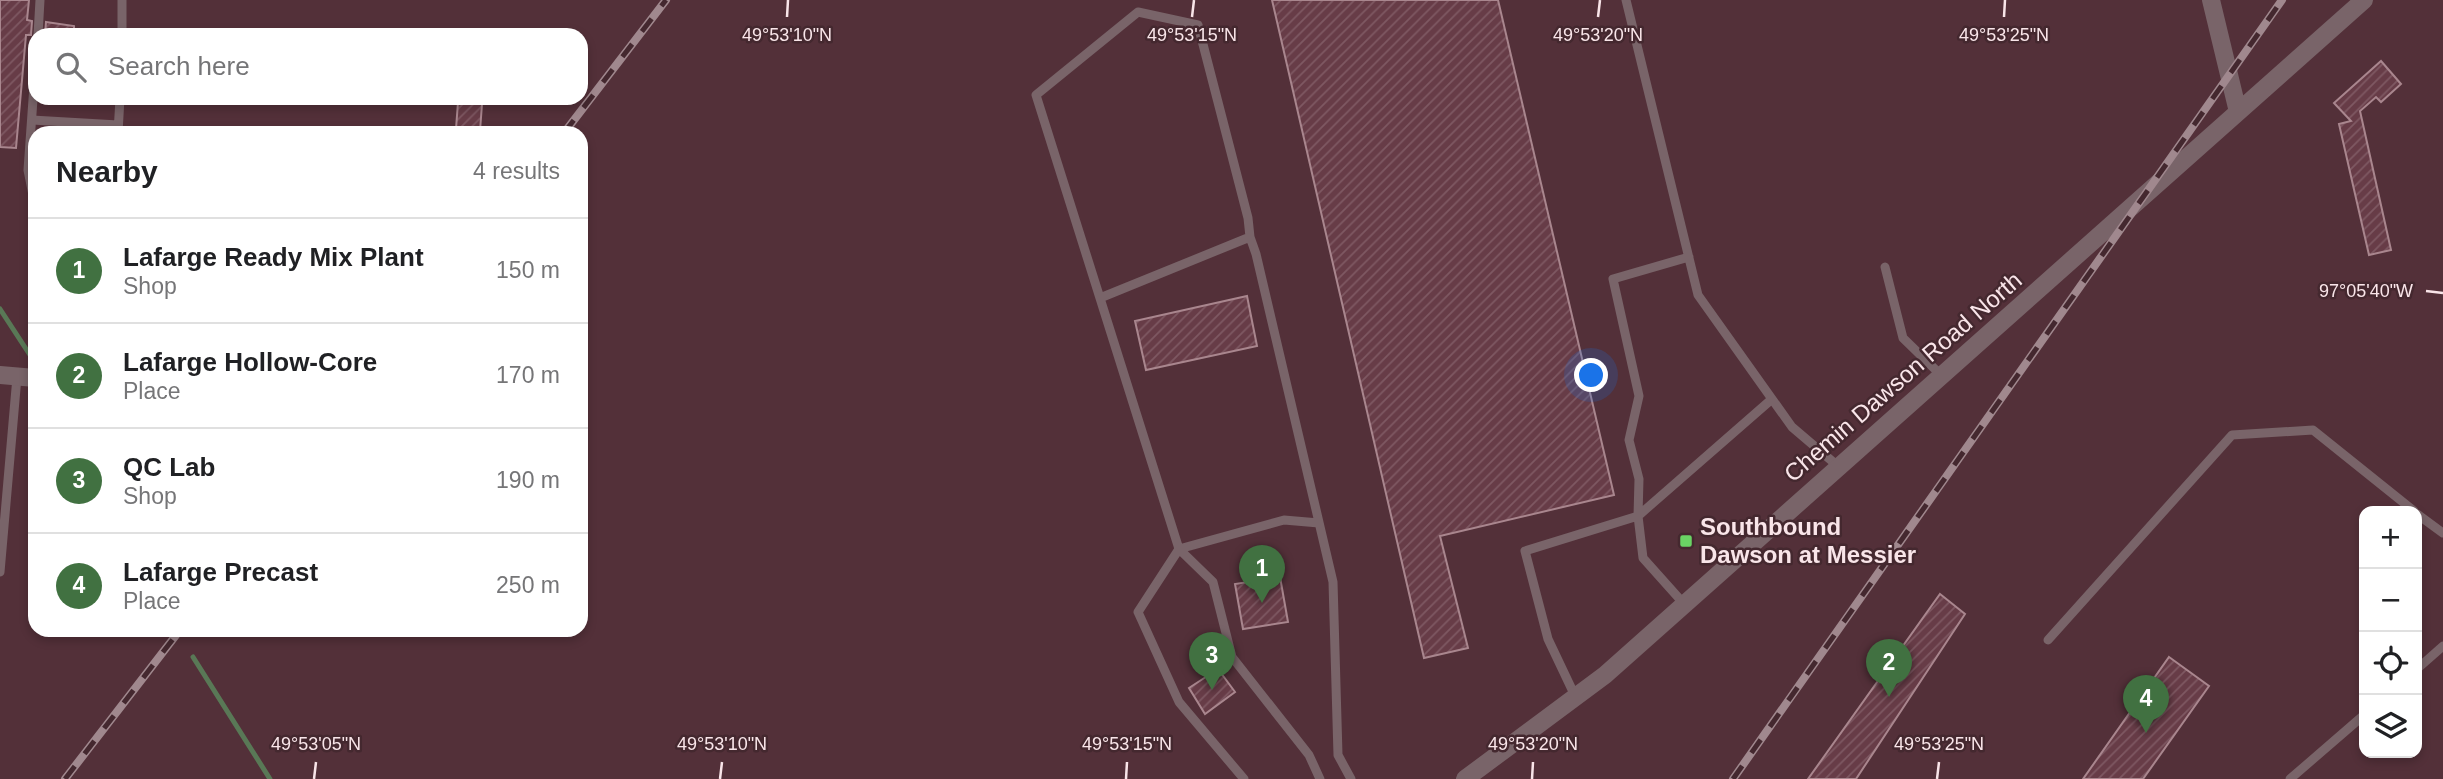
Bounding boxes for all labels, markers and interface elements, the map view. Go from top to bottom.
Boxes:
text: 49°53'10"N [742,25,832,45]
text: 49°53'15"N [1147,25,1237,45]
text: 49°53'20"N [1553,25,1643,45]
text: 49°53'25"N [1959,25,2049,45]
search box [28,28,588,105]
icon: search [52,48,90,86]
text: Search here [108,51,250,81]
text: Nearby [56,155,158,188]
text: 4 results [473,158,560,184]
text: Lafarge Ready Mix Plant [123,242,424,272]
text: 1 [73,257,85,283]
text: 150 m [496,257,560,283]
street label: Chemin Dawson Road North [1779,266,2027,487]
text: Shop [123,273,177,299]
text: 97°05'40"W [2319,281,2413,301]
text: Lafarge Hollow-Core [123,347,377,377]
your location [1574,358,1608,392]
text: 2 [73,362,85,388]
text: 170 m [496,362,560,388]
text: Place [123,378,181,404]
text: QC Lab [123,452,215,482]
text: 3 [73,467,85,493]
text: 190 m [496,467,560,493]
text: Shop [123,483,177,509]
map controls [2359,506,2422,758]
button: + [2359,506,2422,569]
place label: Southbound Dawson at Messier [1700,513,1916,568]
marker: Southbound Dawson at Messier [1678,533,1694,549]
pin: 1 [1239,545,1285,603]
text: Lafarge Precast [123,557,318,587]
button: − [2359,569,2422,632]
text: 4 [73,572,85,598]
text: 250 m [496,572,560,598]
text: Place [123,588,181,614]
pin: 3 [1189,632,1235,690]
button: locate [2359,632,2422,695]
pin: 2 [1866,639,1912,697]
pin: 4 [2123,675,2169,733]
button: layers [2359,695,2422,758]
text: 49°53'05"N [271,734,361,754]
text: 49°53'10"N [677,734,767,754]
text: 49°53'15"N [1082,734,1172,754]
text: 49°53'20"N [1488,734,1578,754]
text: 49°53'25"N [1894,734,1984,754]

